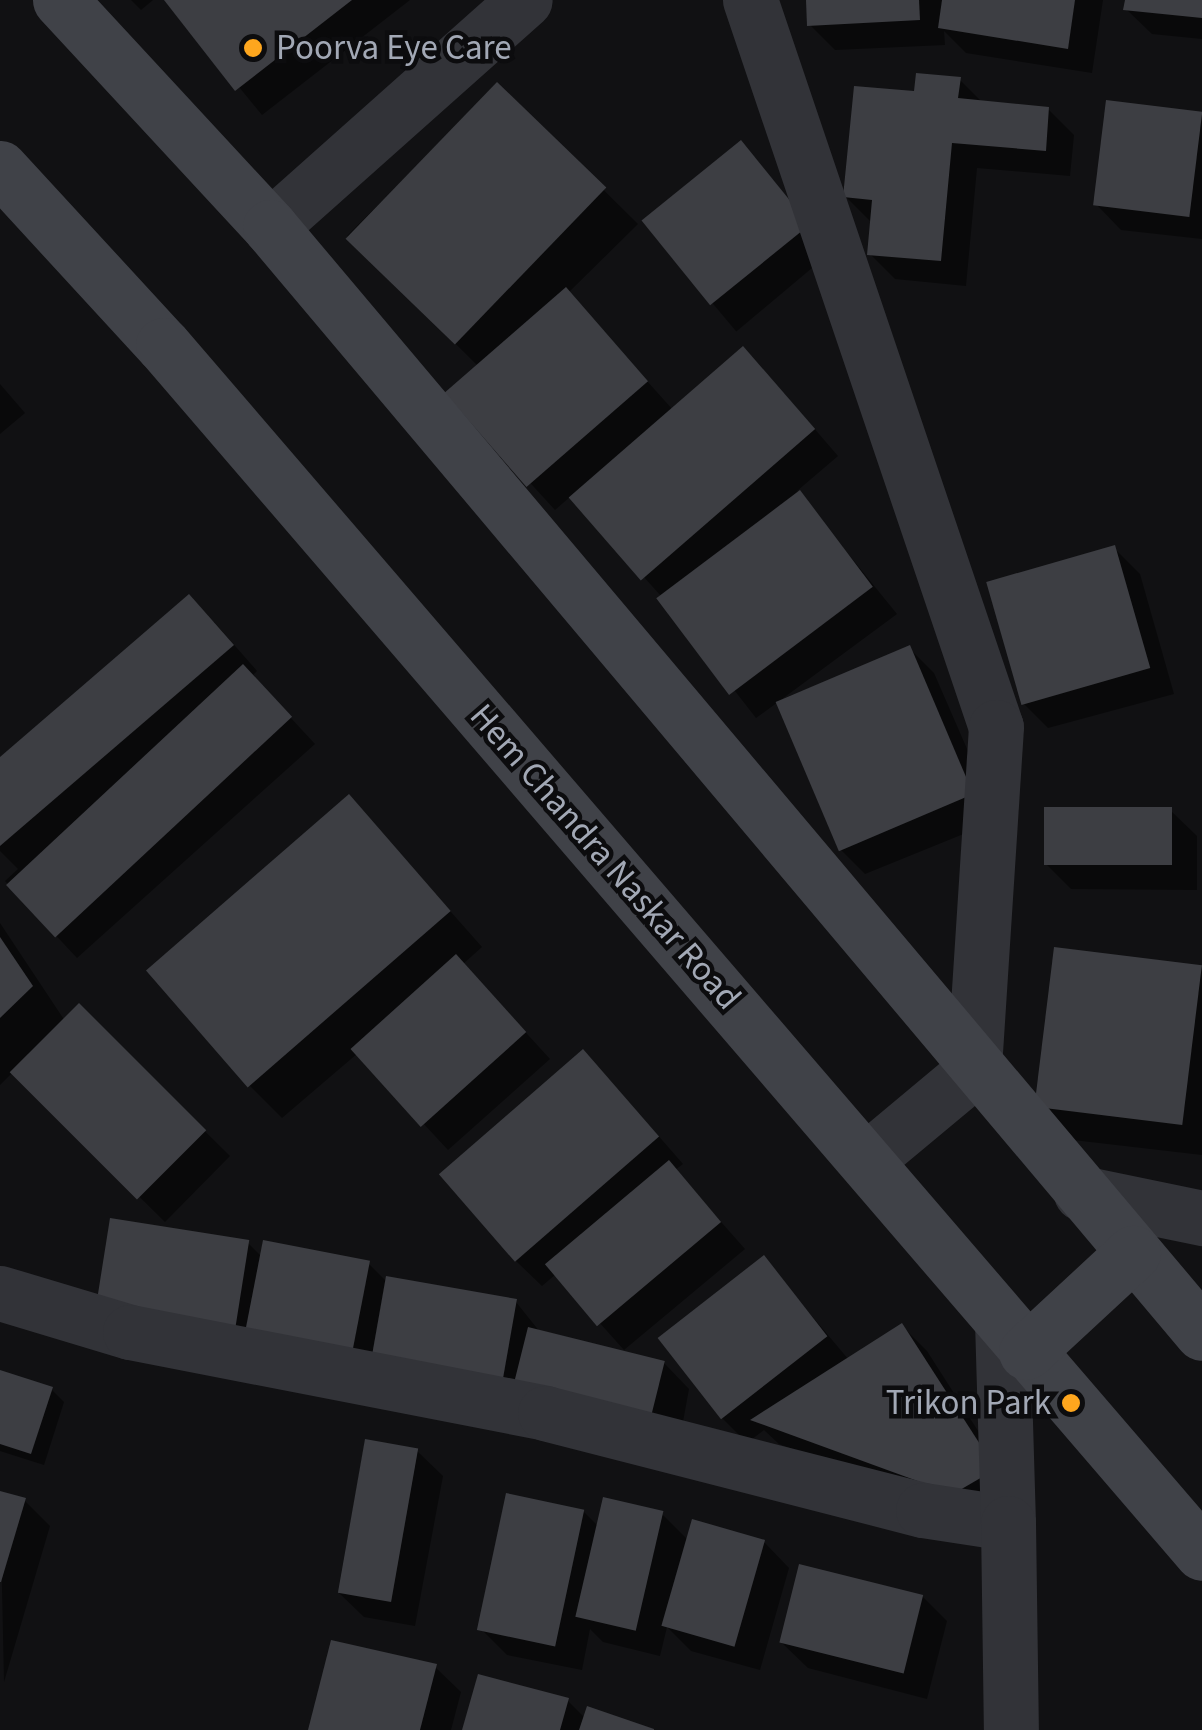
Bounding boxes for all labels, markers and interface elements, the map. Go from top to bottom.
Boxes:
place label: Poorva Eye Care [276,27,512,69]
marker: Poorva Eye Care [240,35,266,61]
street label: Hem Chandra Naskar Road [461,696,749,1018]
place label: Trikon Park [886,1382,1051,1424]
marker: Trikon Park [1060,1392,1082,1414]

